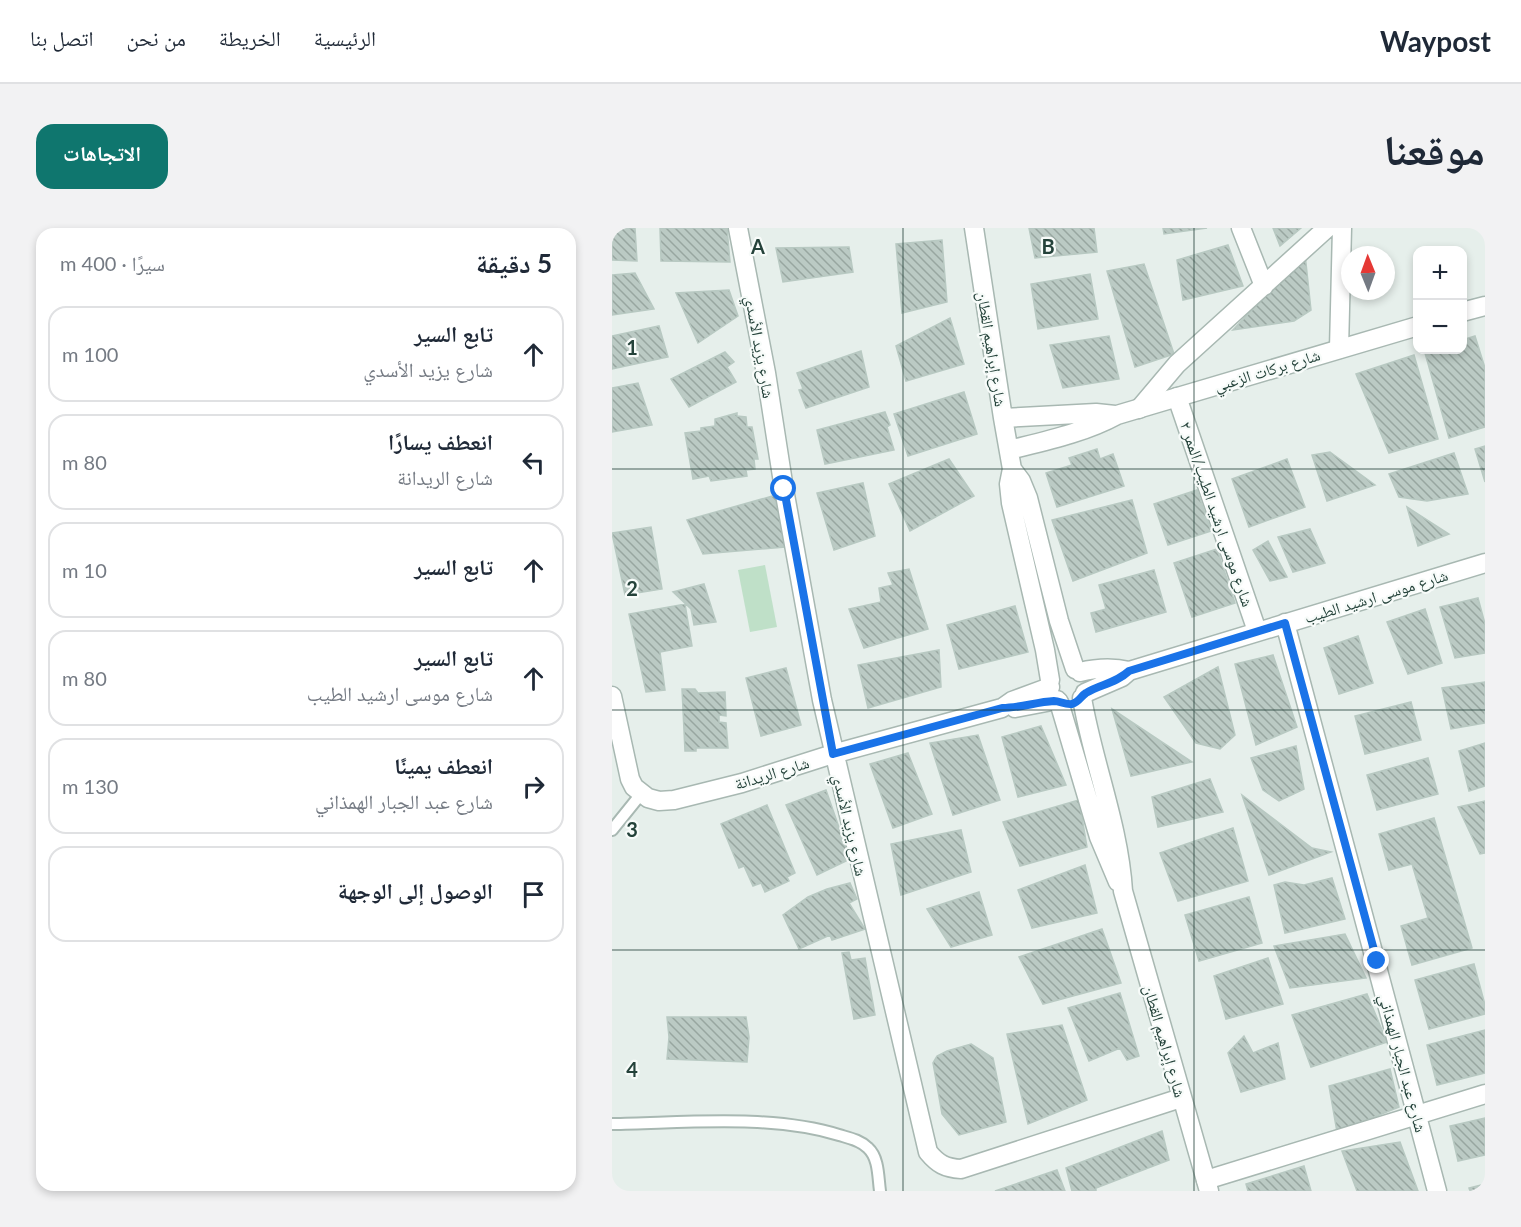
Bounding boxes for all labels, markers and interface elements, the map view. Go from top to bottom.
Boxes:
text: Waypost [1380,24,1491,58]
text: اتصل بنا [30,25,94,50]
text: من نحن [127,25,186,50]
text: الخريطة [219,25,281,50]
text: الرئيسية [314,25,376,50]
button: الاتجاهات [36,124,168,189]
text: موقعنا [1384,124,1485,174]
text: A [750,234,765,258]
text: B [1041,234,1055,258]
north arrow [1341,246,1395,300]
map controls [1413,246,1467,354]
button: + [1413,246,1467,300]
text: 5 دقيقة [476,247,552,279]
text: سيرًا · 400 m [60,251,165,275]
street label: شارع إبراهيم القطان [972,290,1011,408]
street label: شارع يزيد الأسدي [738,294,779,400]
button: − [1413,300,1467,354]
text: تابع السير [414,320,493,347]
text: 1 [626,335,638,359]
icon: ahead [517,338,550,371]
text: 100 m [62,342,118,366]
street label: شارع بركات الزعبي [1212,344,1323,399]
text: شارع يزيد الأسدي [363,357,493,381]
street label: شارع موسى ارشيد الطيب/الممر ٢ [1175,419,1258,609]
text: انعطف يسارًا [388,428,493,455]
icon: left [517,446,550,479]
text: 80 m [62,450,107,474]
text: شارع الريدانة [397,465,493,489]
route start [770,475,796,501]
text: تابع السير [414,553,493,580]
icon: ahead [517,554,550,587]
text: 10 m [62,558,107,582]
street label: شارع موسى ارشيد الطيب [1302,565,1450,628]
text: 2 [626,576,638,600]
text: تابع السير [414,644,493,671]
icon: ahead [517,662,550,695]
text: 80 m [62,666,107,690]
text: شارع موسى ارشيد الطيب [307,681,493,705]
text: انعطف يمينًا [394,752,493,779]
street label: شارع الريدانة [732,752,812,795]
icon: right [517,770,550,803]
street label: شارع يزيد الأسدي [826,772,871,878]
text: 130 m [62,774,118,798]
text: شارع عبد الجبار الهمذاني [315,789,493,813]
text: 3 [626,817,638,841]
text: الوصول إلى الوجهة [338,877,493,904]
icon: arrive [517,878,550,911]
route end [1363,947,1389,973]
street label: شارع إبراهيم القطان [1138,982,1191,1100]
street label: شارع عبد الجبار الهمذاني [1372,992,1431,1135]
text: 4 [626,1057,638,1081]

